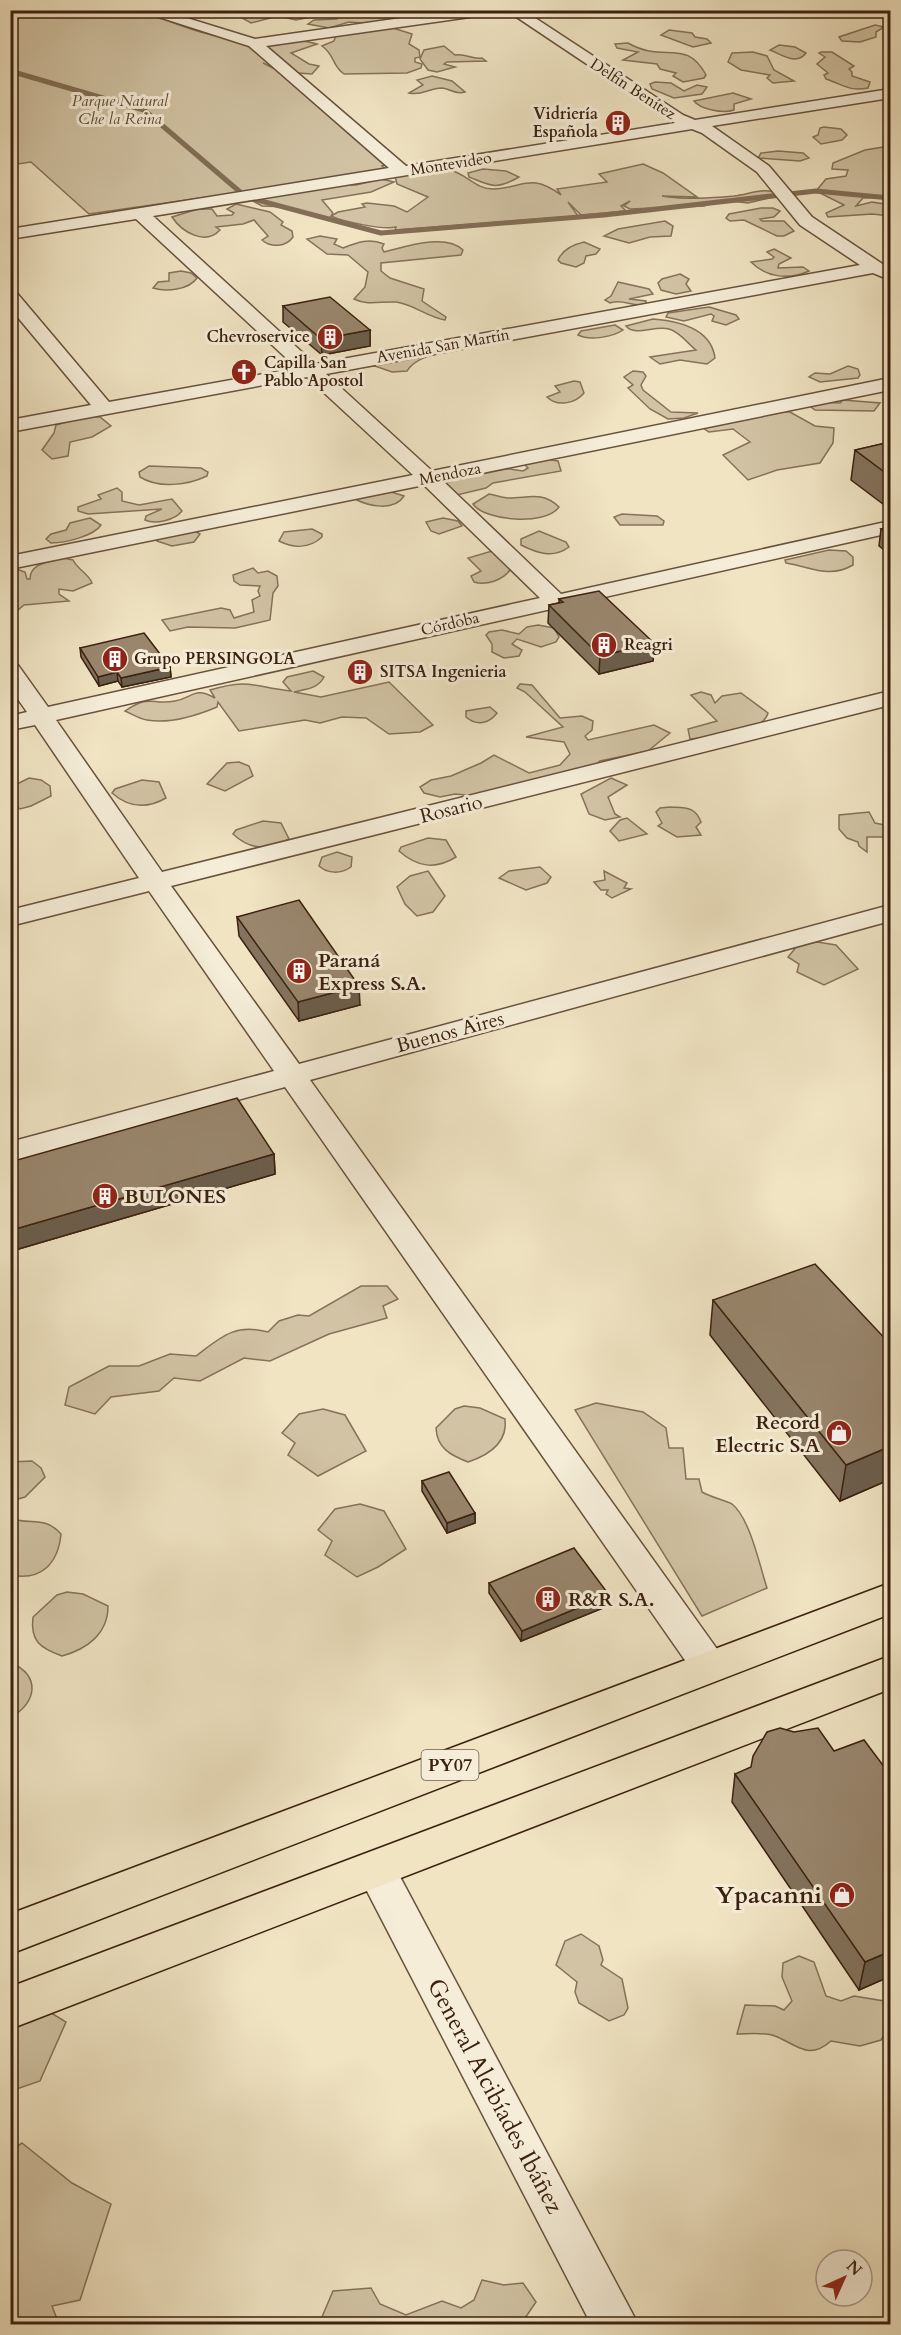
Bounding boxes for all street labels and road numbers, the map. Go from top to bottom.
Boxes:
street label: Delfín Benítez [586,53,680,125]
street label: Montevideo [409,147,494,181]
street label: Avenida San Martín [375,323,511,369]
street label: Mendoza [417,457,483,491]
street label: Córdoba [419,607,481,641]
street label: Rosario [417,788,485,830]
street label: Buenos Aires [393,1005,507,1059]
road number: PY07 [422,1750,478,1780]
street label: General Alcibíades Ibáñez [419,1973,571,2220]

